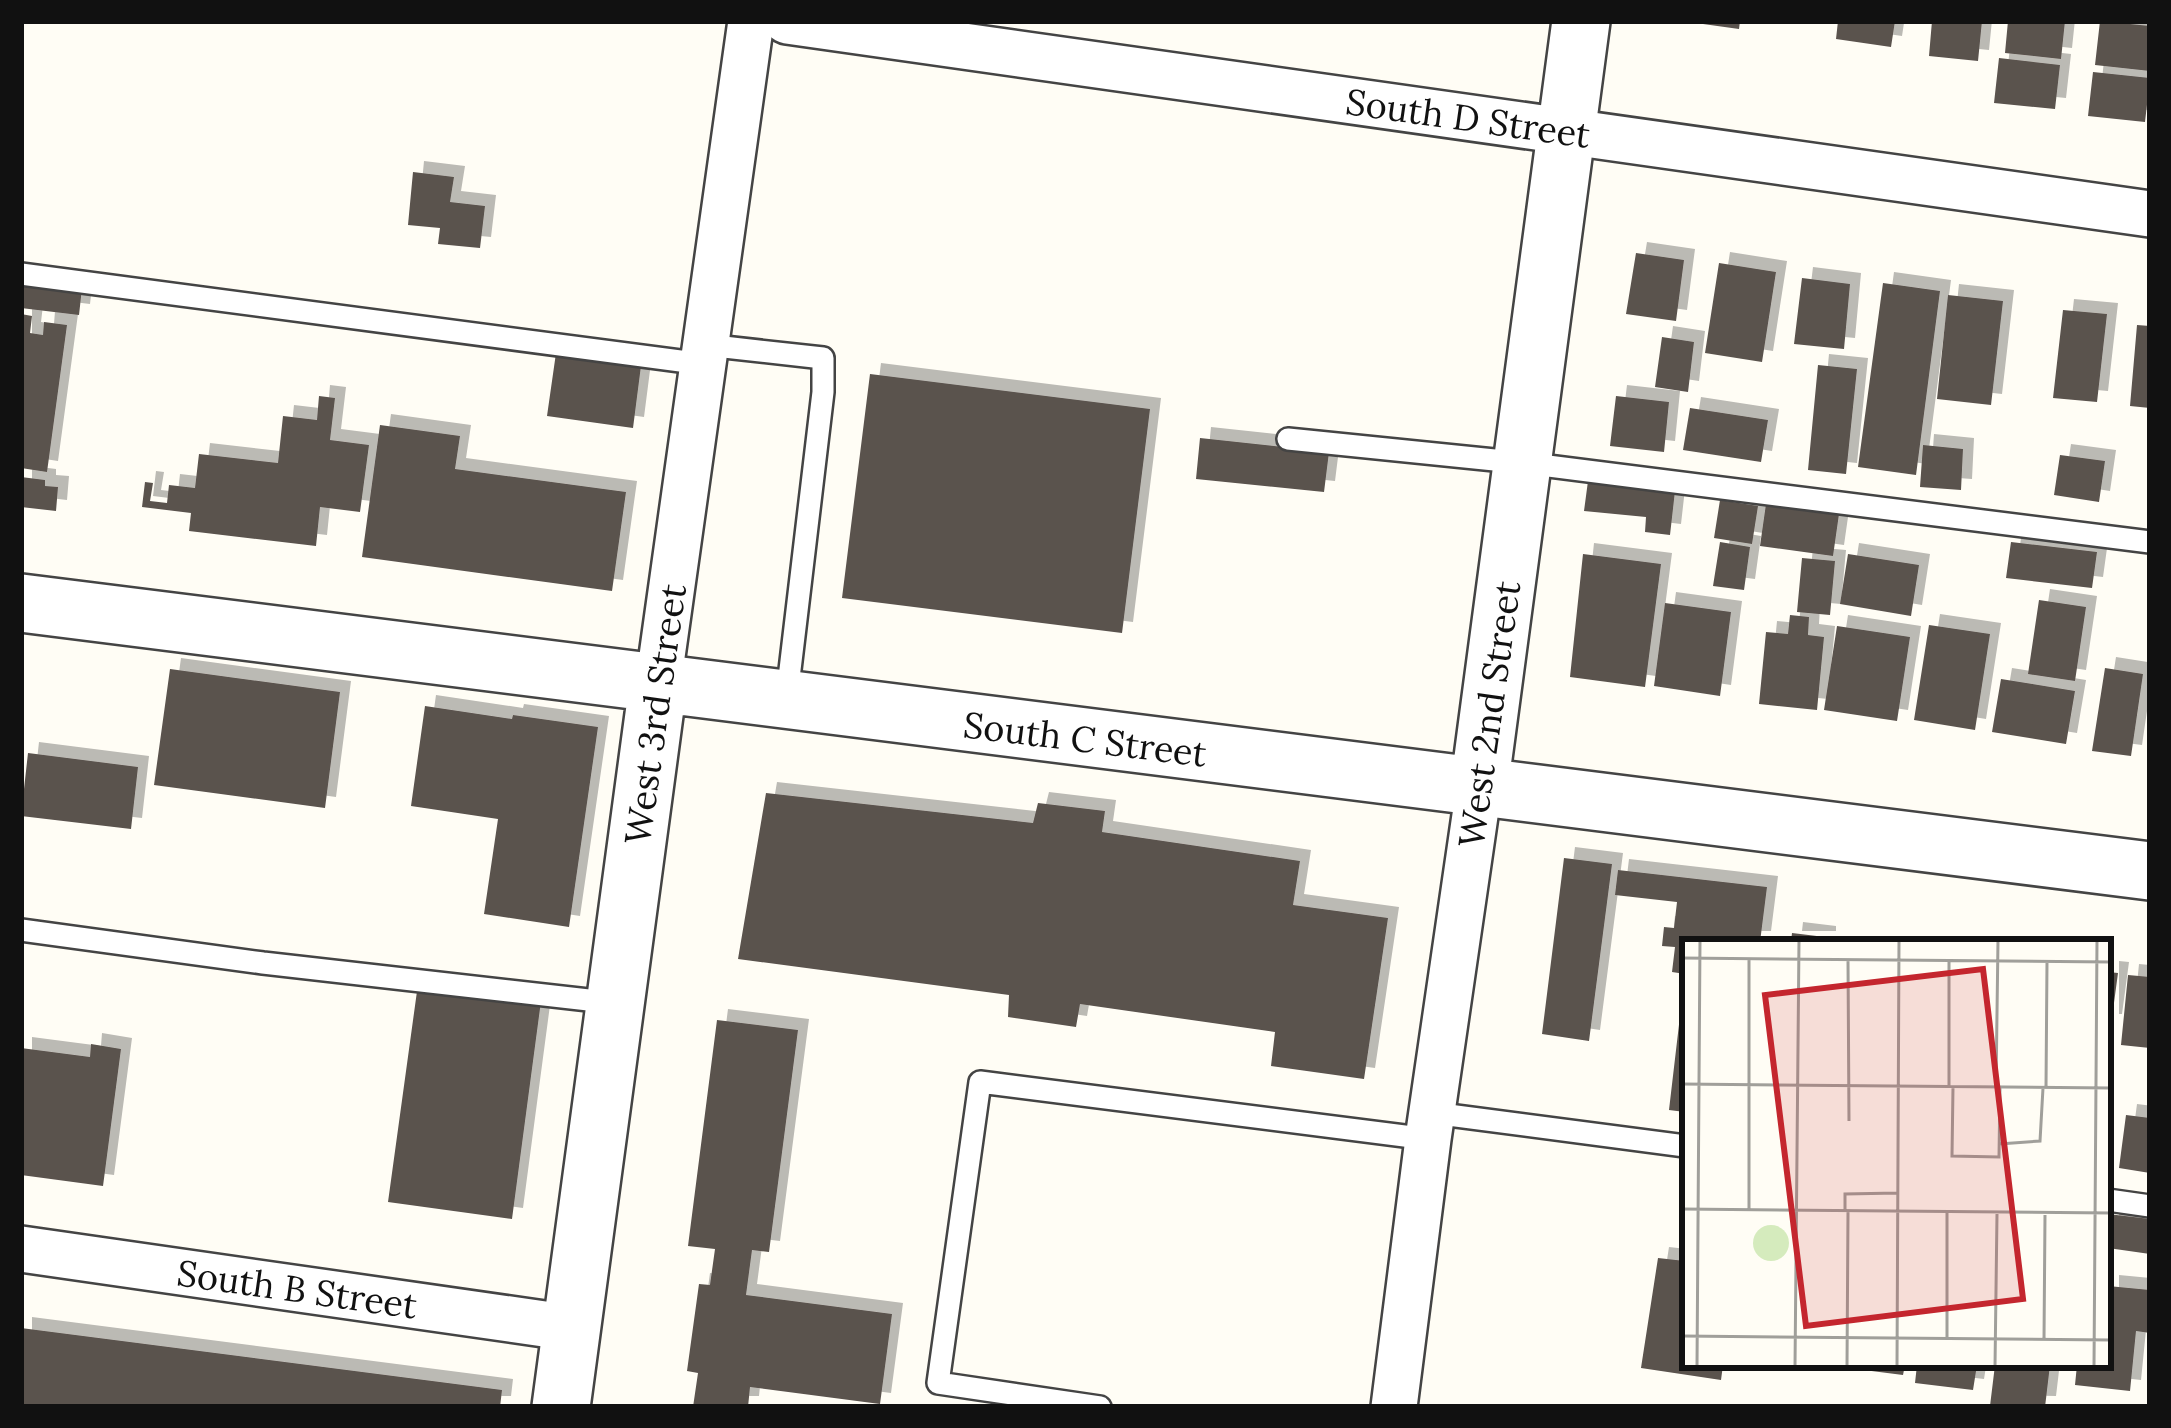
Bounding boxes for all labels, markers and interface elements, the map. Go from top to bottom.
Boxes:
street label: South D Street [1343,78,1593,158]
street label: West 2nd Street [1448,578,1530,850]
street label: West 3rd Street [614,581,696,847]
street label: South C Street [961,701,1209,777]
inset map [1682,939,2111,1368]
street label: South B Street [174,1249,420,1329]

